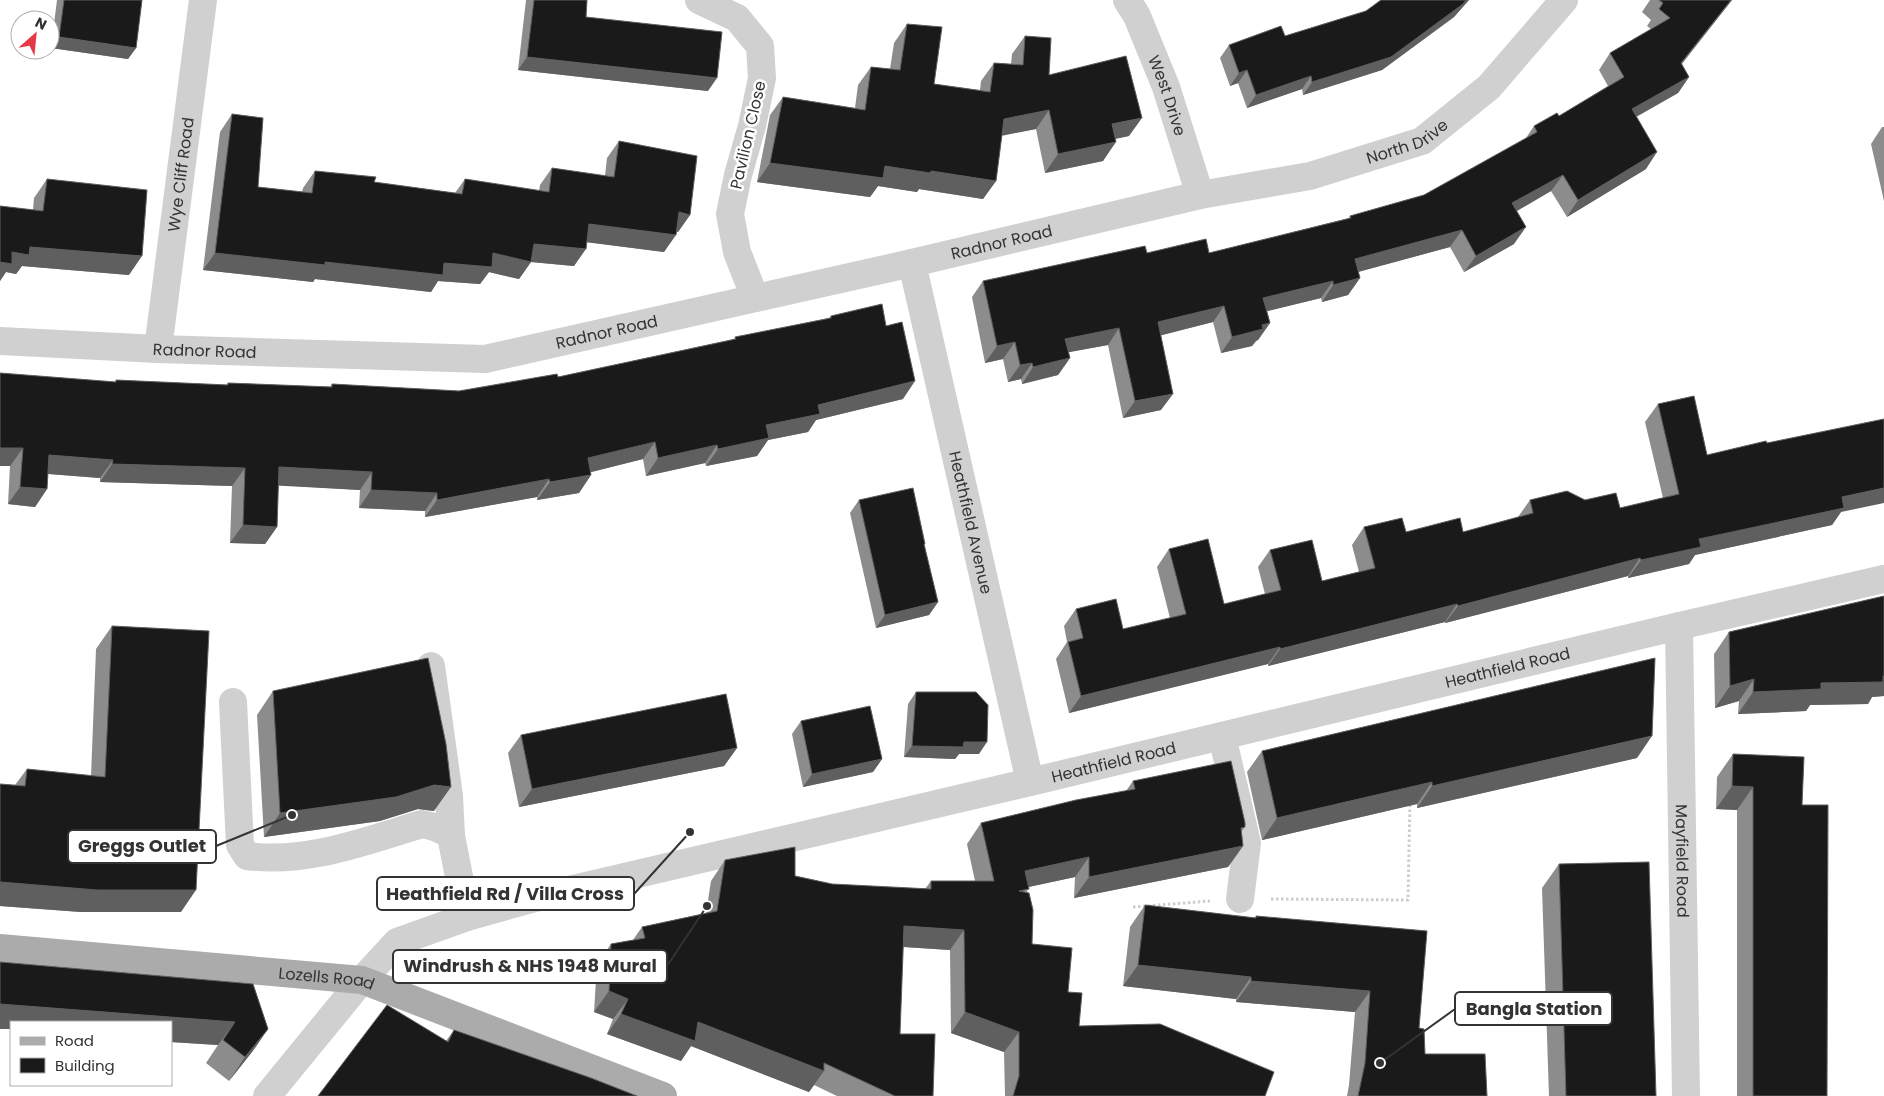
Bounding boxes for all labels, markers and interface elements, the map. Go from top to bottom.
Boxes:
north arrow [10,10,60,60]
text: N [32,12,50,35]
street label: West Drive [1143,52,1192,139]
street label: Pavilion Close [724,79,772,191]
street label: North Drive [1363,113,1453,169]
street label: Wye Cliff Road [162,116,199,233]
street label: Radnor Road [948,219,1055,265]
street label: Radnor Road [553,309,660,354]
street label: Radnor Road [152,337,257,364]
street label: Heathfield Avenue [944,449,998,596]
street label: Heathfield Road [1443,641,1572,693]
street label: Heathfield Road [1049,736,1178,788]
street label: Mayfield Road [1670,804,1695,918]
callout: Greggs Outlet [68,830,216,863]
text: Greggs Outlet [78,833,206,858]
callout: Heathfield Rd / Villa Cross [377,877,634,910]
text: Heathfield Rd / Villa Cross [386,881,624,906]
callout: Windrush & NHS 1948 Mural [393,950,667,983]
text: Windrush & NHS 1948 Mural [403,953,657,978]
street label: Lozells Road [278,961,378,995]
callout: Bangla Station [1455,992,1612,1025]
text: Bangla Station [1466,996,1602,1021]
legend [10,1021,172,1086]
text: Road [55,1030,94,1051]
text: Building [55,1055,115,1076]

